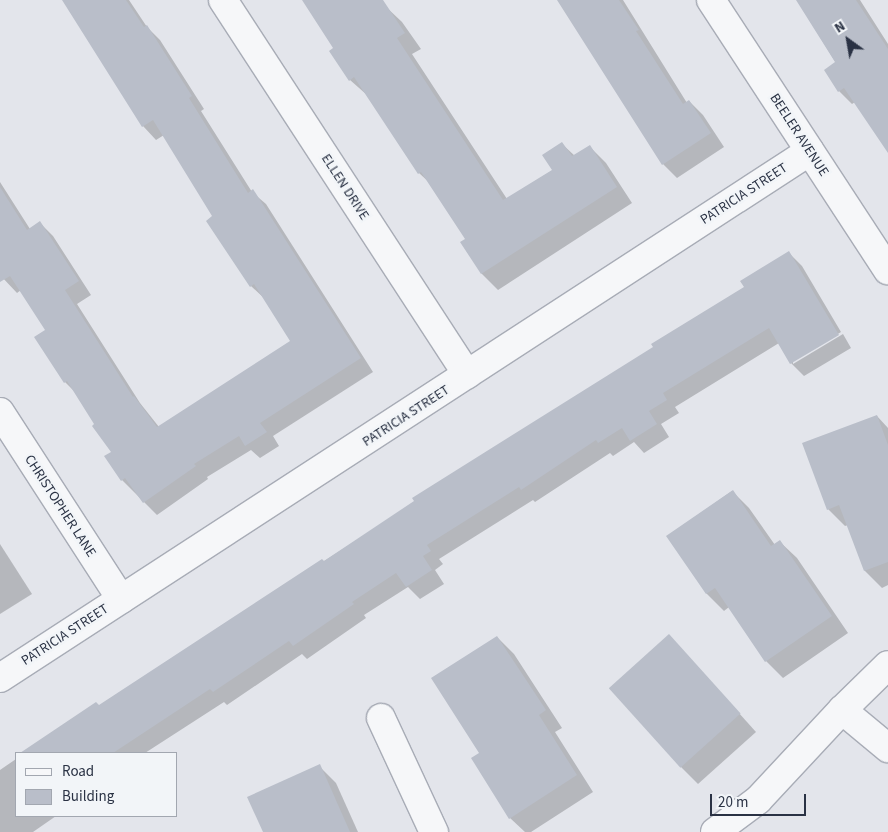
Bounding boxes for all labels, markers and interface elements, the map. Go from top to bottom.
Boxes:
north arrow [823,15,873,65]
text: N [831,16,849,38]
street label: BEELER AVENUE [766,90,832,180]
street label: ELLEN DRIVE [318,151,372,223]
street label: PATRICIA STREET [697,160,791,228]
street label: PATRICIA STREET [359,382,453,450]
street label: CHRISTOPHER LANE [21,452,99,560]
street label: PATRICIA STREET [18,601,112,669]
legend [15,752,178,817]
text: Road [62,761,94,782]
scale bar [713,784,809,816]
text: Building [62,786,114,807]
text: 20 m [718,792,748,813]

